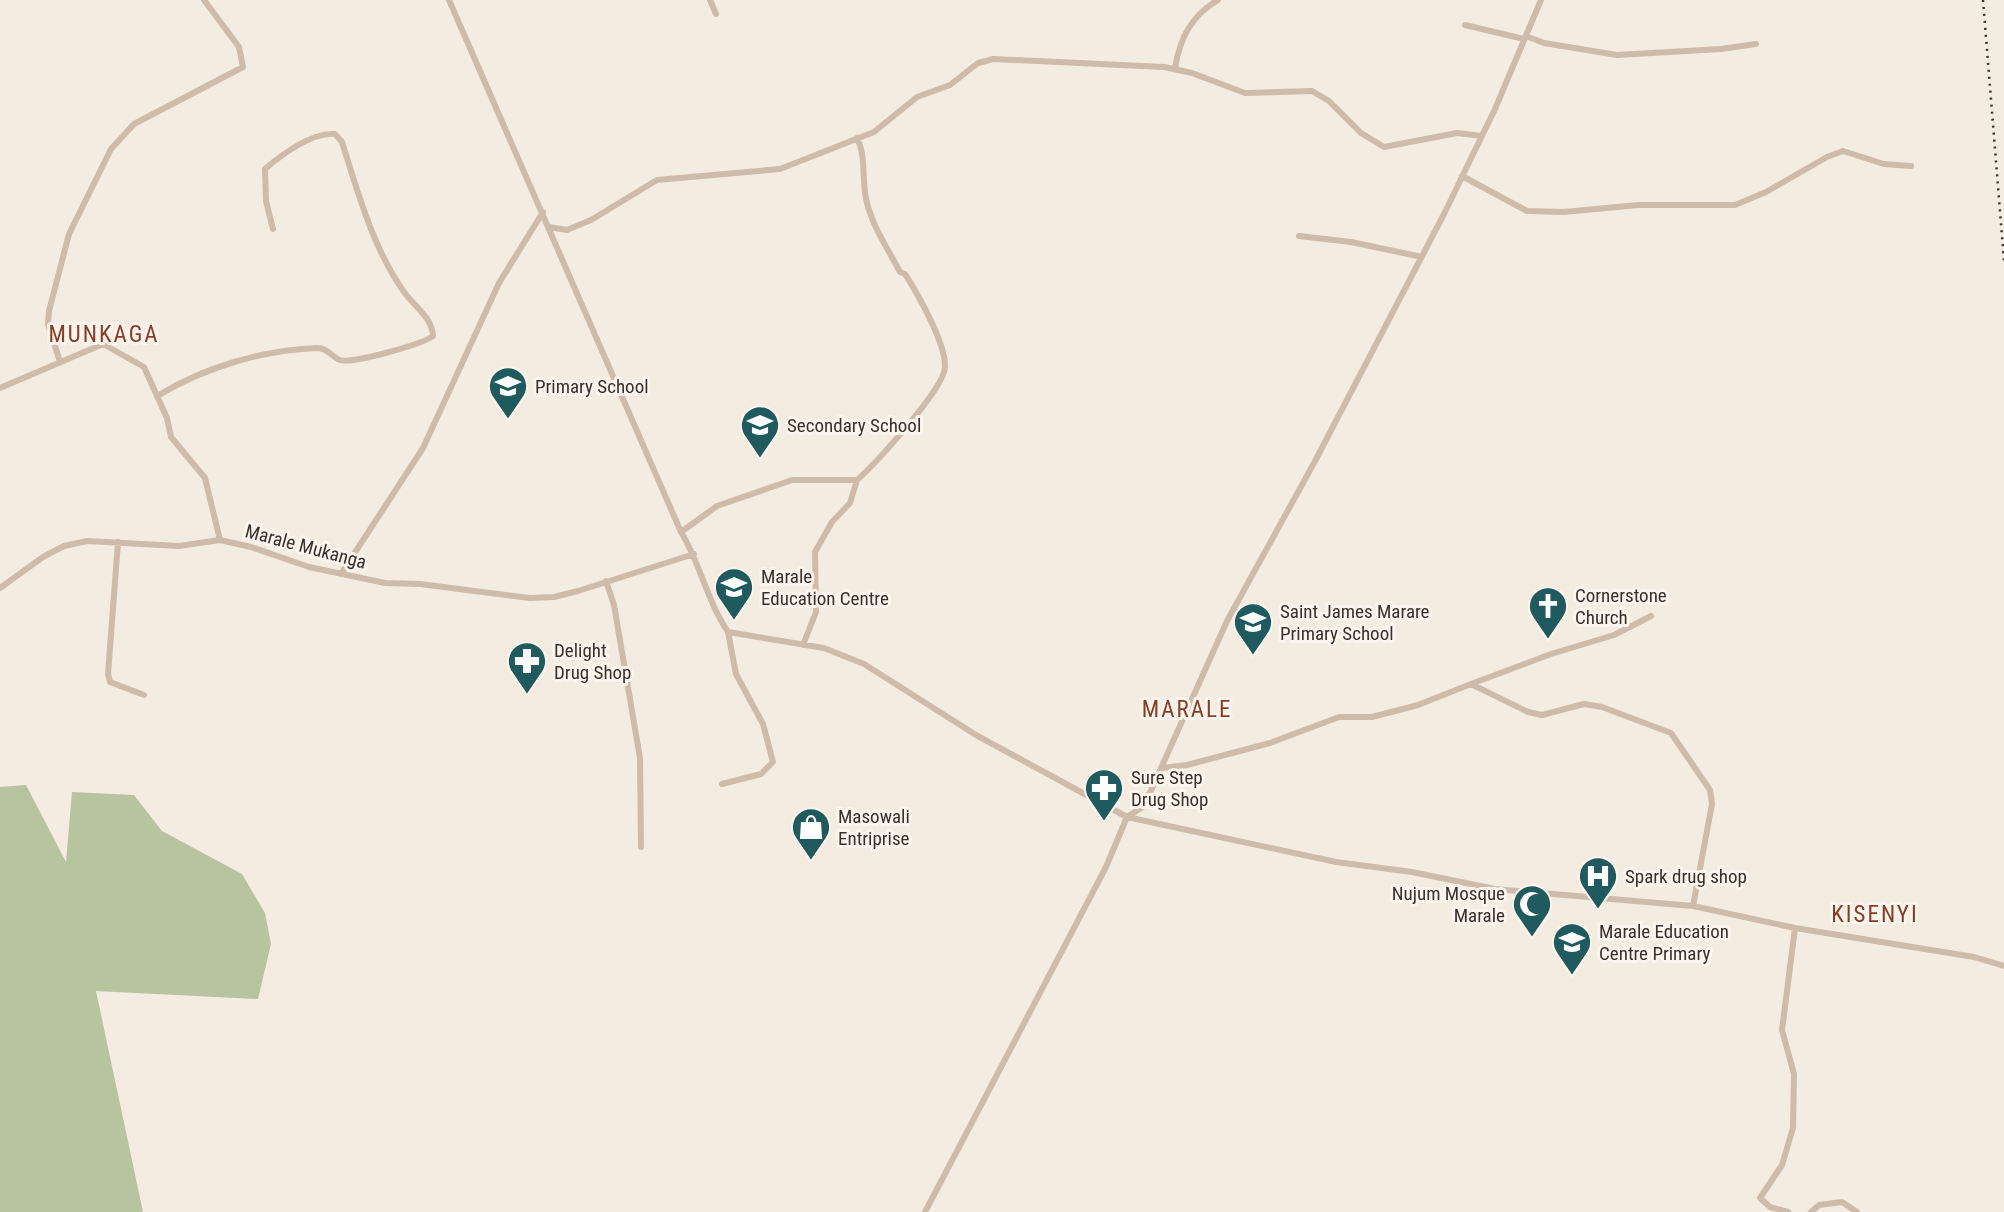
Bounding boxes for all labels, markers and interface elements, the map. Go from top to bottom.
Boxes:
district label: MUNKAGA [48,321,160,348]
school or university icon: Primary School [487,365,529,420]
place label: Primary School [535,375,649,398]
school or university icon: Secondary School [739,404,781,459]
place label: Secondary School [787,414,921,437]
street label: Marale Mukanga [243,519,369,574]
place label: Marale Education Centre [761,565,889,610]
school or university icon: Marale Education Centre [713,566,755,621]
place label: Cornerstone Church [1575,584,1667,629]
church icon: Cornerstone Church [1527,585,1569,640]
place label: Saint James Marare Primary School [1280,600,1430,645]
school or university icon: Saint James Marare Primary School [1232,601,1274,656]
place label: Delight Drug Shop [554,639,631,684]
pharmacy icon: Delight Drug Shop [506,640,548,695]
district label: MARALE [1142,696,1232,723]
place label: Sure Step Drug Shop [1131,766,1208,811]
pharmacy icon: Sure Step Drug Shop [1083,767,1125,822]
place label: Masowali Entriprise [838,805,910,850]
shop icon: Masowali Entriprise [790,806,832,861]
hospital icon: Spark drug shop [1577,855,1619,910]
place label: Spark drug shop [1625,865,1747,888]
place label: Nujum Mosque Marale [1392,882,1505,927]
mosque icon: Nujum Mosque Marale [1511,883,1553,938]
district label: KISENYI [1831,901,1919,928]
place label: Marale Education Centre Primary [1599,920,1729,965]
school or university icon: Marale Education Centre Primary [1551,921,1593,976]

